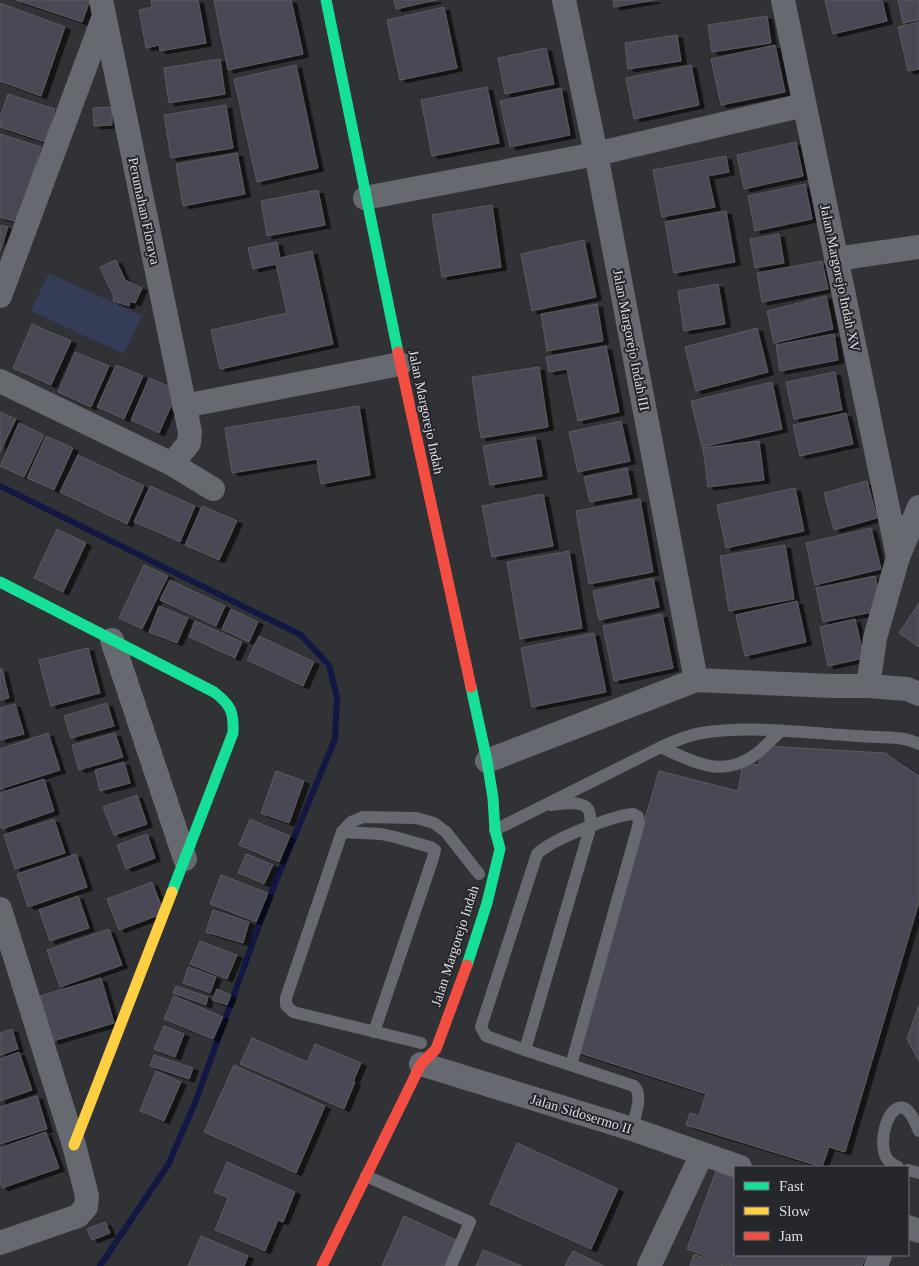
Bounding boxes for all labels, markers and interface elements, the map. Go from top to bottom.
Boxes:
street label: Perumahan Floraya [125,156,163,267]
street label: Jalan Margorejo Indah XV [817,203,863,353]
street label: Jalan Margorejo Indah III [610,268,652,412]
street label: Jalan Margorejo Indah [406,349,446,475]
street label: Jalan Margorejo Indah [428,884,482,1008]
street label: Jalan Sidosermo II [529,1091,634,1137]
legend [734,1166,909,1256]
text: Fast [779,1178,805,1194]
text: Slow [779,1203,810,1219]
text: Jam [779,1228,803,1244]

